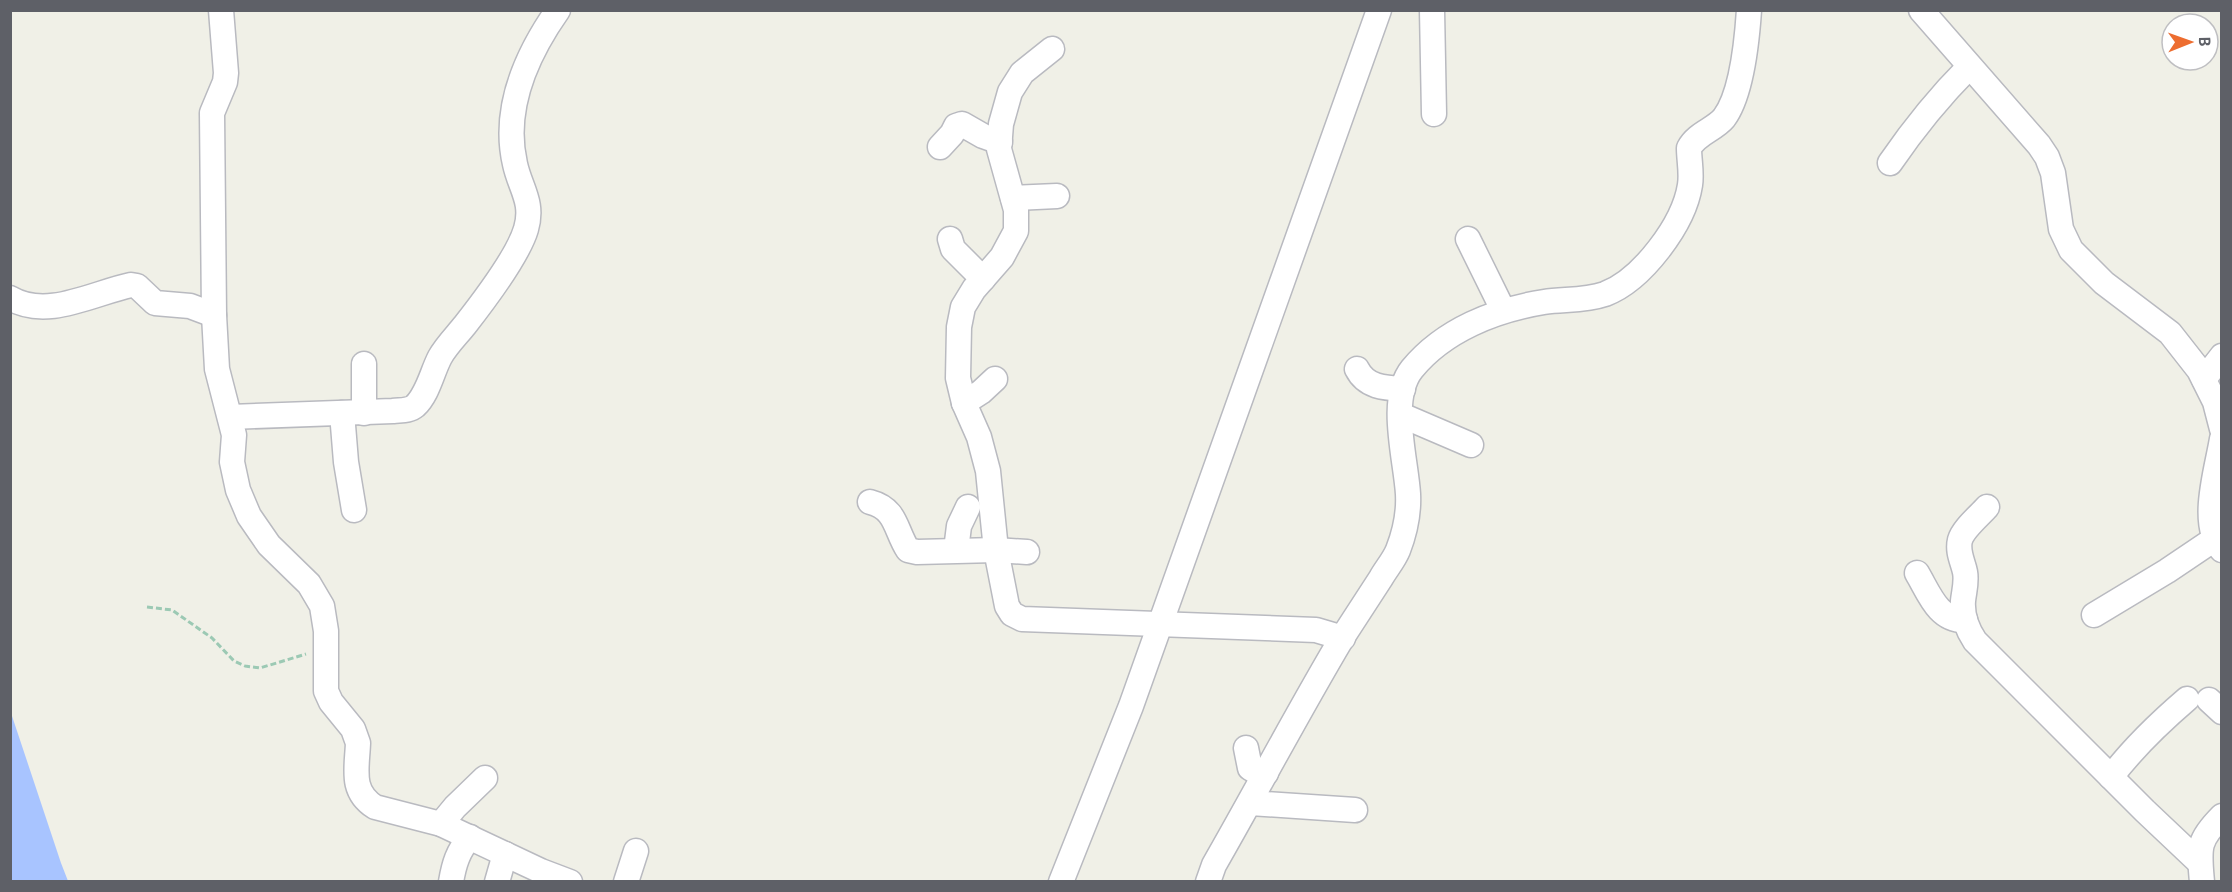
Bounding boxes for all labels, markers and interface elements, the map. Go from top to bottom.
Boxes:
north arrow [2160,12,2220,72]
text: B [2195,37,2215,47]

